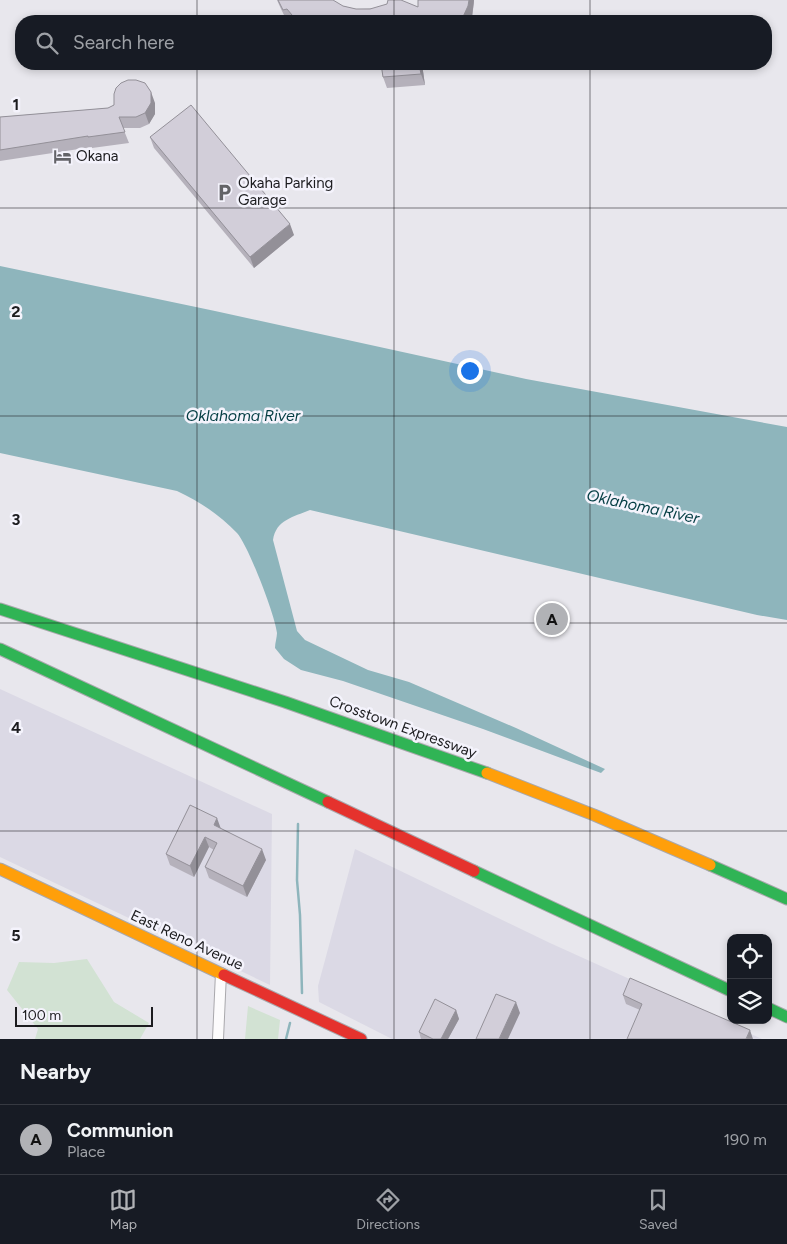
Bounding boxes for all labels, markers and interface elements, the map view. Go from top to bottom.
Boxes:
search box [15,15,772,70]
icon: search [33,29,61,57]
text: Search here [73,31,175,54]
text: 1 [13,95,19,114]
hotel icon: Okana [52,146,72,166]
place label: Okana [76,147,118,165]
place label: Okaha Parking Garage [238,174,333,209]
parking icon: Okaha Parking Garage [214,182,234,202]
text: 2 [11,302,21,321]
your location [457,358,483,384]
water label: Oklahoma River [186,406,301,425]
water label: Oklahoma River [585,485,701,528]
text: 3 [12,510,21,529]
pin: A [536,600,568,638]
street label: Crosstown Expressway [327,692,479,762]
text: 4 [11,718,21,737]
street label: East Reno Avenue [128,906,246,974]
text: 5 [11,926,21,945]
map controls [727,934,772,1024]
button: locate [727,934,772,979]
button: layers [727,979,772,1024]
scale bar [15,1004,152,1027]
text: 100 m [22,1007,61,1024]
text: Nearby [20,1059,91,1084]
text: Communion [67,1119,173,1142]
text: A [30,1130,42,1149]
text: 190 m [724,1130,767,1149]
text: Place [67,1142,105,1161]
tab: Map [109,1186,137,1233]
tab: Directions [356,1186,420,1233]
tab: Saved [639,1186,678,1233]

